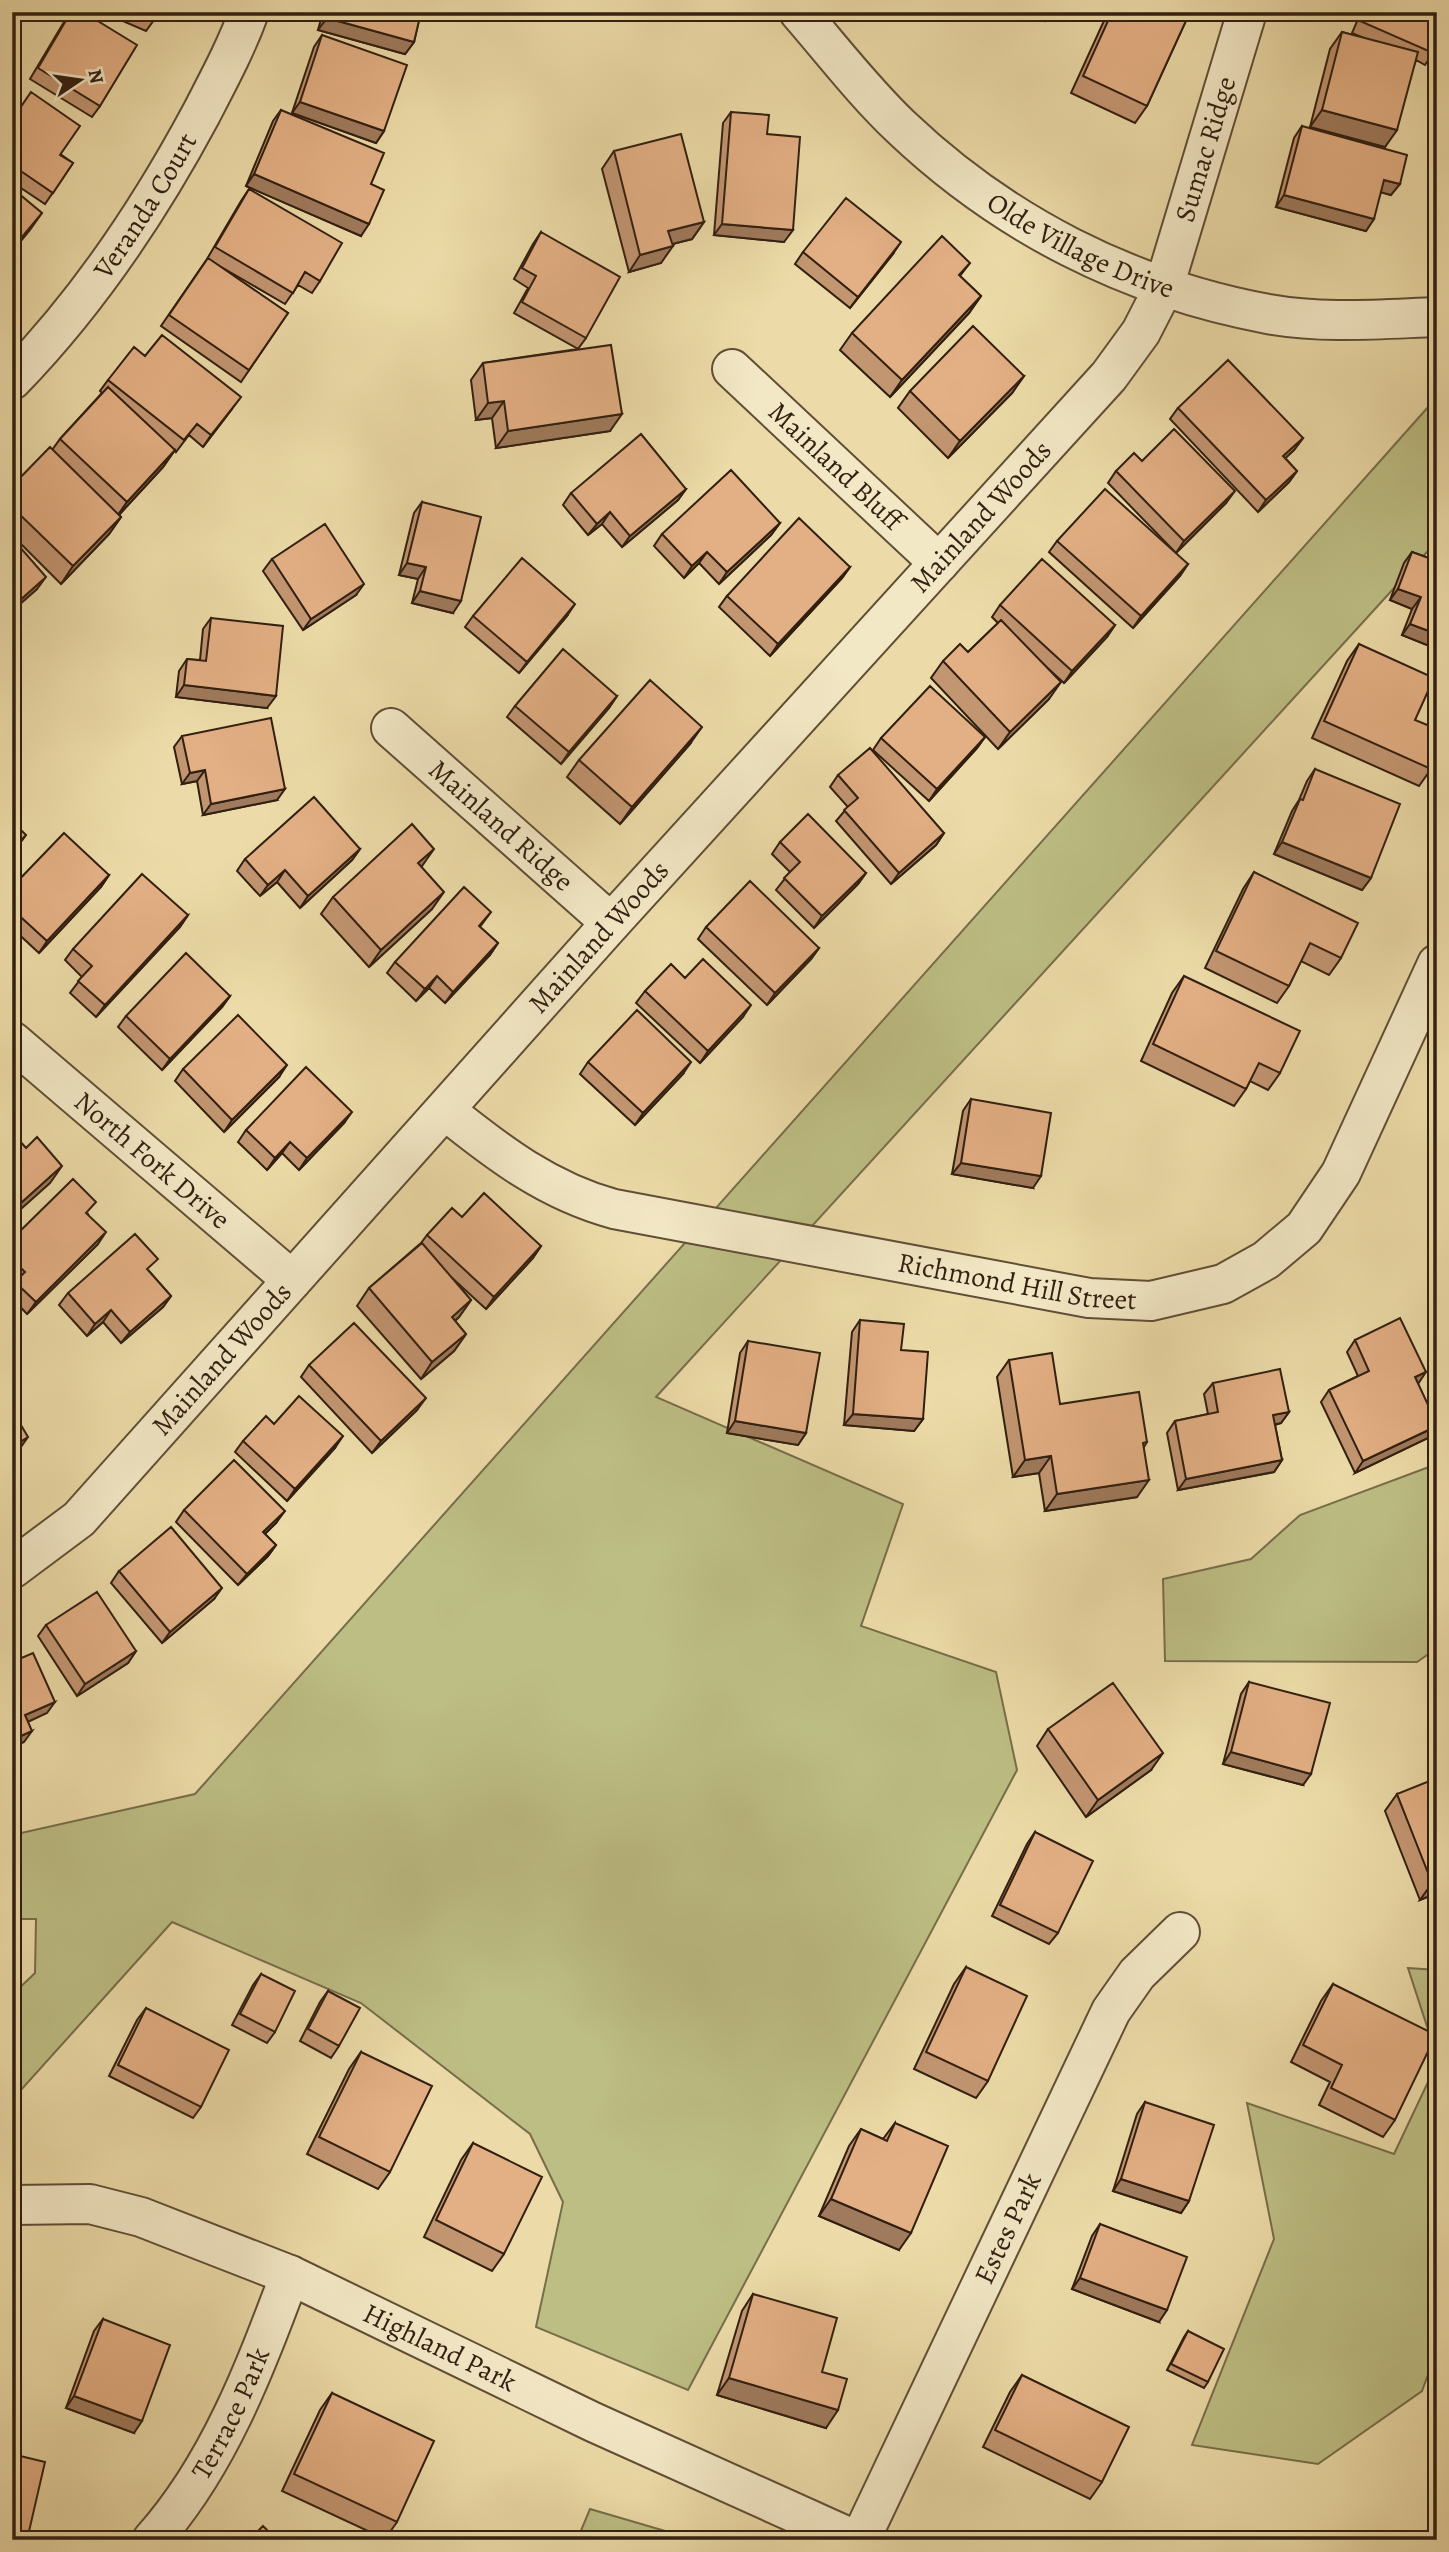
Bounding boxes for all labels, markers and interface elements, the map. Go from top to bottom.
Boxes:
north arrow [46,46,116,116]
text: N [81,67,110,86]
street label: Sumac Ridge [1166,72,1245,227]
street label: Veranda Court [84,126,206,287]
street label: Olde Village Drive [979,184,1179,308]
street label: Mainland Bluff [760,393,914,541]
street label: Mainland Woods [902,432,1060,601]
street label: Mainland Ridge [420,751,582,900]
street label: Mainland Woods [520,852,678,1022]
street label: North Fork Drive [66,1083,238,1238]
street label: Richmond Hill Street [895,1244,1137,1319]
street label: Mainland Woods [143,1274,300,1444]
street label: Estes Park [965,2166,1051,2290]
street label: Highland Park [357,2294,523,2401]
street label: Terrace Park [183,2342,279,2487]

